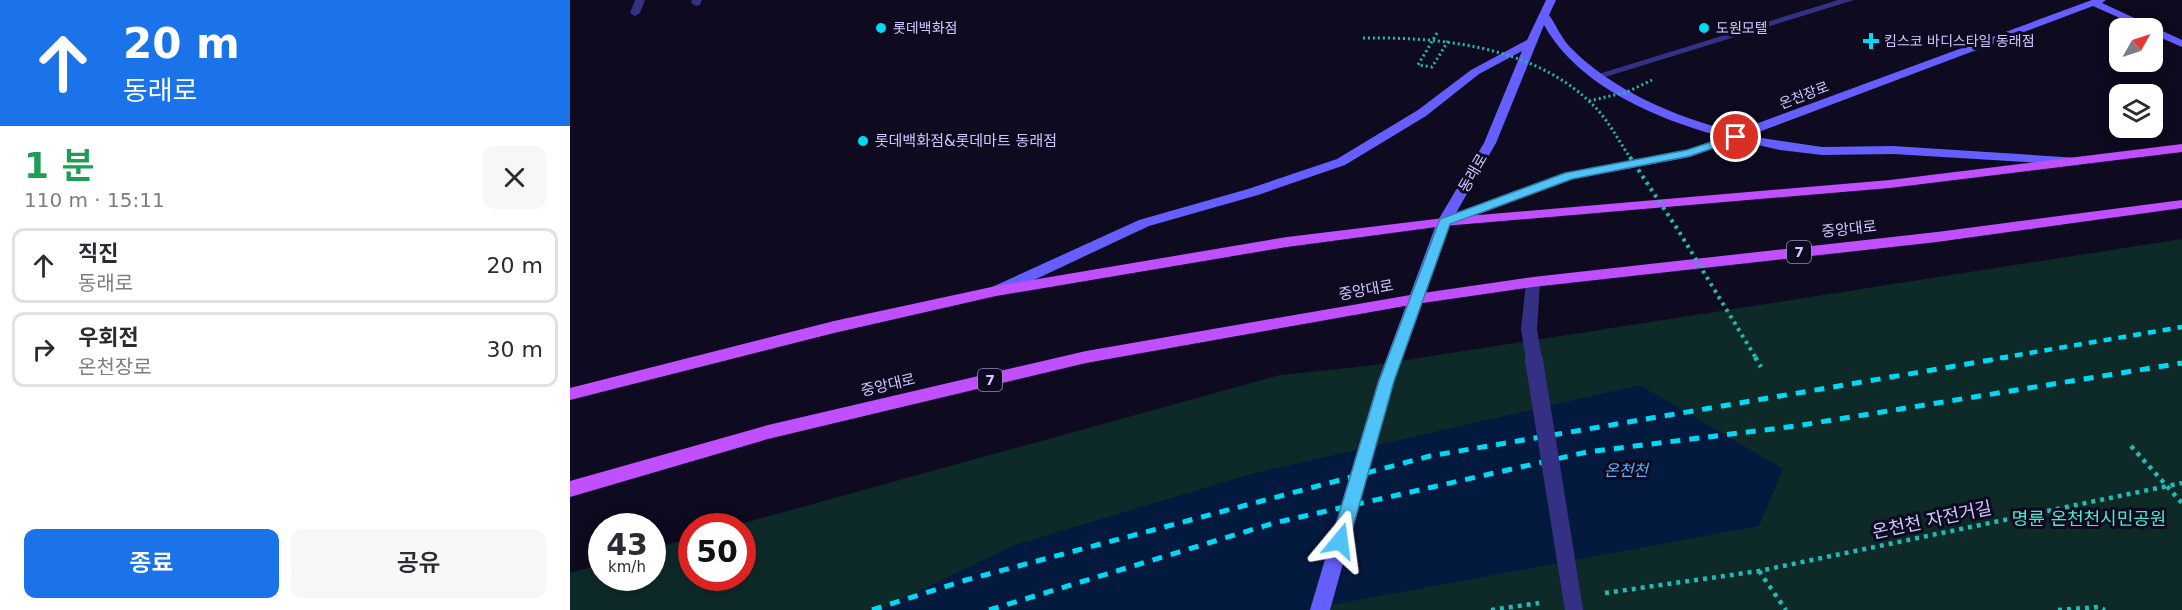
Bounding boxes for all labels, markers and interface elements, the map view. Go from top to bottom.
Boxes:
north arrow [2109,18,2163,72]
map controls [2109,18,2163,138]
text: 20 m [123,19,240,68]
place label: 롯데백화점 [893,20,957,36]
place label: 도원모텔 [1716,20,1768,36]
marker: 롯데백화점 [874,21,888,35]
marker: 도원모텔 [1697,21,1711,35]
icon: ahead [24,24,102,102]
marker: 킴스코 바디스타일 동래점 [1862,32,1880,50]
place label: 킴스코 바디스타일 동래점 [1884,33,2035,49]
text: 동래로 [123,75,198,106]
street label: 온천장로 [1777,78,1831,112]
button: layers [2109,84,2163,138]
pin [1710,111,1761,162]
icon: arrive [1719,120,1752,153]
place label: 롯데백화점&롯데마트 동래점 [875,132,1057,150]
marker: 롯데백화점&롯데마트 동래점 [856,134,870,148]
text: 1 분 [24,145,95,186]
button: close [483,146,546,209]
street label: 동래로 [1455,151,1491,195]
text: 110 m · 15:11 [24,188,165,212]
street label: 중앙대로 [1821,217,1877,241]
text: 직진 [78,241,118,266]
road number: 7 [1787,241,1811,263]
icon: ahead [27,249,60,282]
text: 20 m [487,253,543,278]
text: 동래로 [78,271,133,295]
street label: 중앙대로 [1337,276,1395,304]
text: 우회전 [78,325,139,350]
icon: right [27,333,60,366]
text: 30 m [487,337,543,362]
text: 온천장로 [78,355,152,379]
road number: 7 [978,369,1002,391]
street label: 중앙대로 [859,370,917,400]
water label: 온천천 [1604,461,1650,480]
street label: 온천천 자전거길 [1870,497,1994,542]
park label: 명륜 온천천시민공원 [2012,508,2166,529]
position arrow [1308,509,1372,573]
speed limit sign: 50 [678,513,756,591]
text: 43 [606,527,648,562]
button: 종료 [24,529,279,598]
button: 공유 [291,529,546,598]
text: km/h [608,558,646,576]

